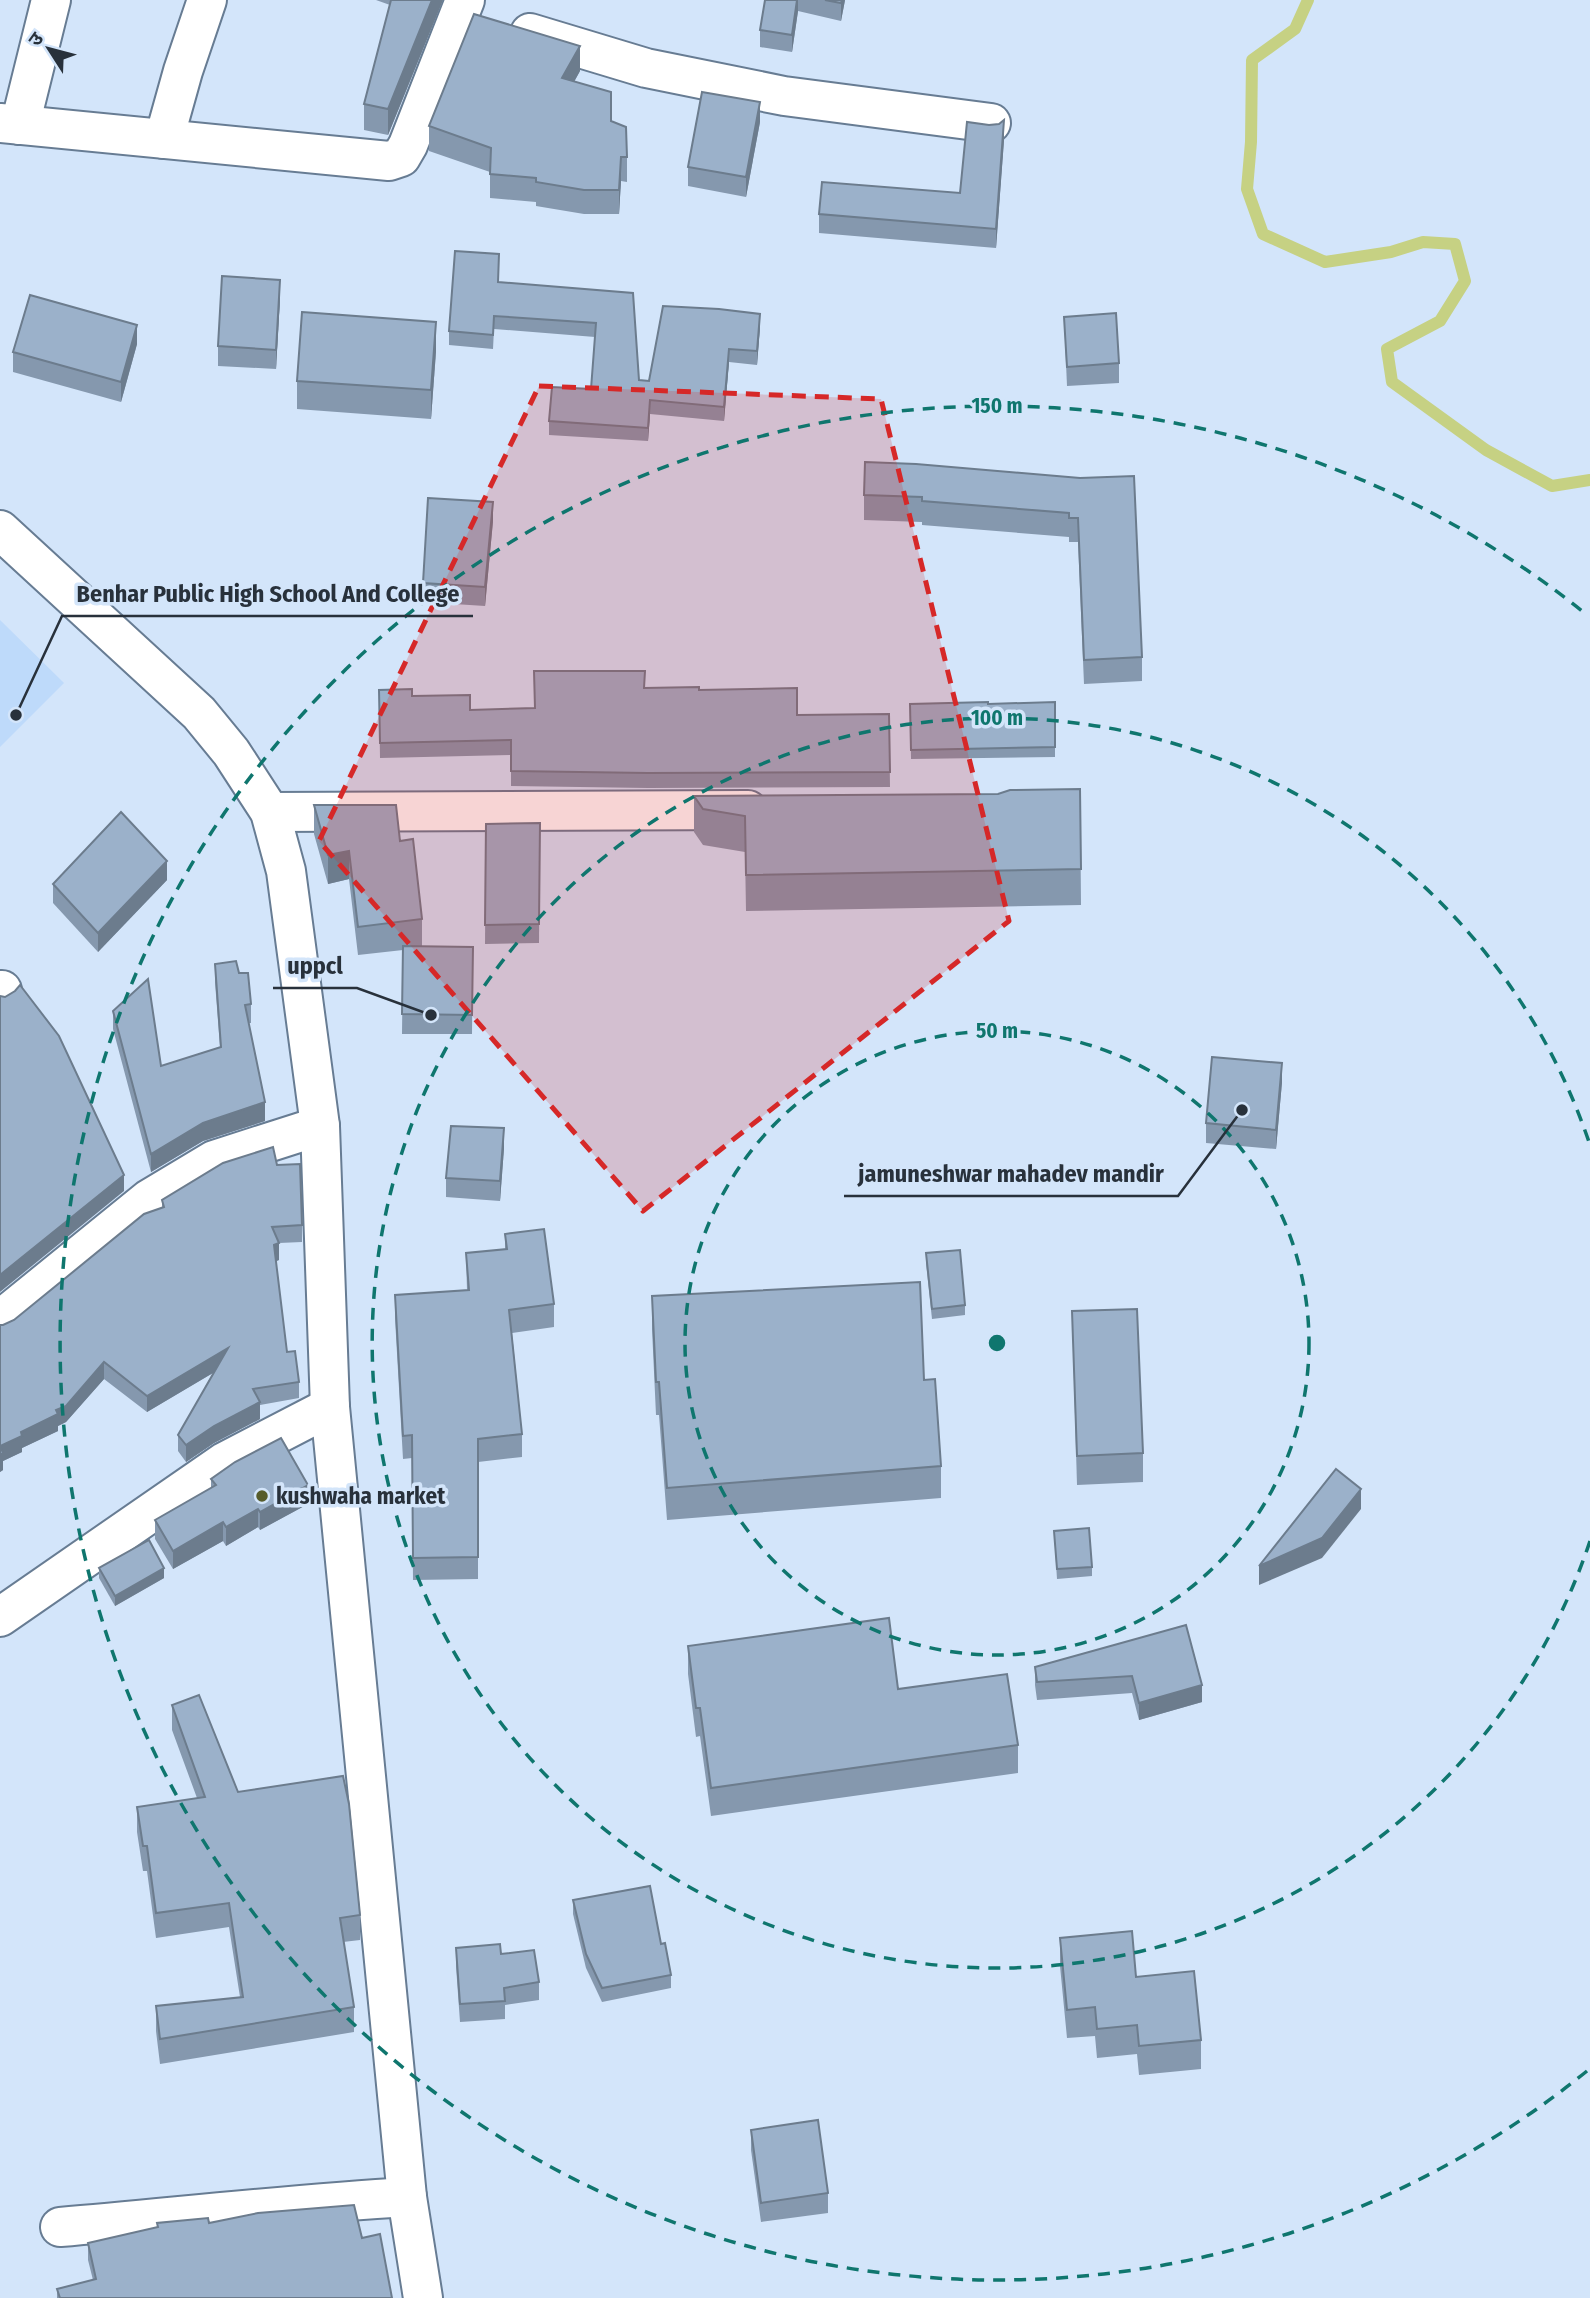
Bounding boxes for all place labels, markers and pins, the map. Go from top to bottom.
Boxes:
callout: Benhar Public High School And College [62,571,473,616]
callout: uppcl [273,943,357,988]
callout: jamuneshwar mahadev mandir [844,1151,1178,1196]
centre of rings [985,1331,1009,1355]
place label: kushwaha market [276,1482,446,1510]
marker: kushwaha market [254,1488,270,1504]

